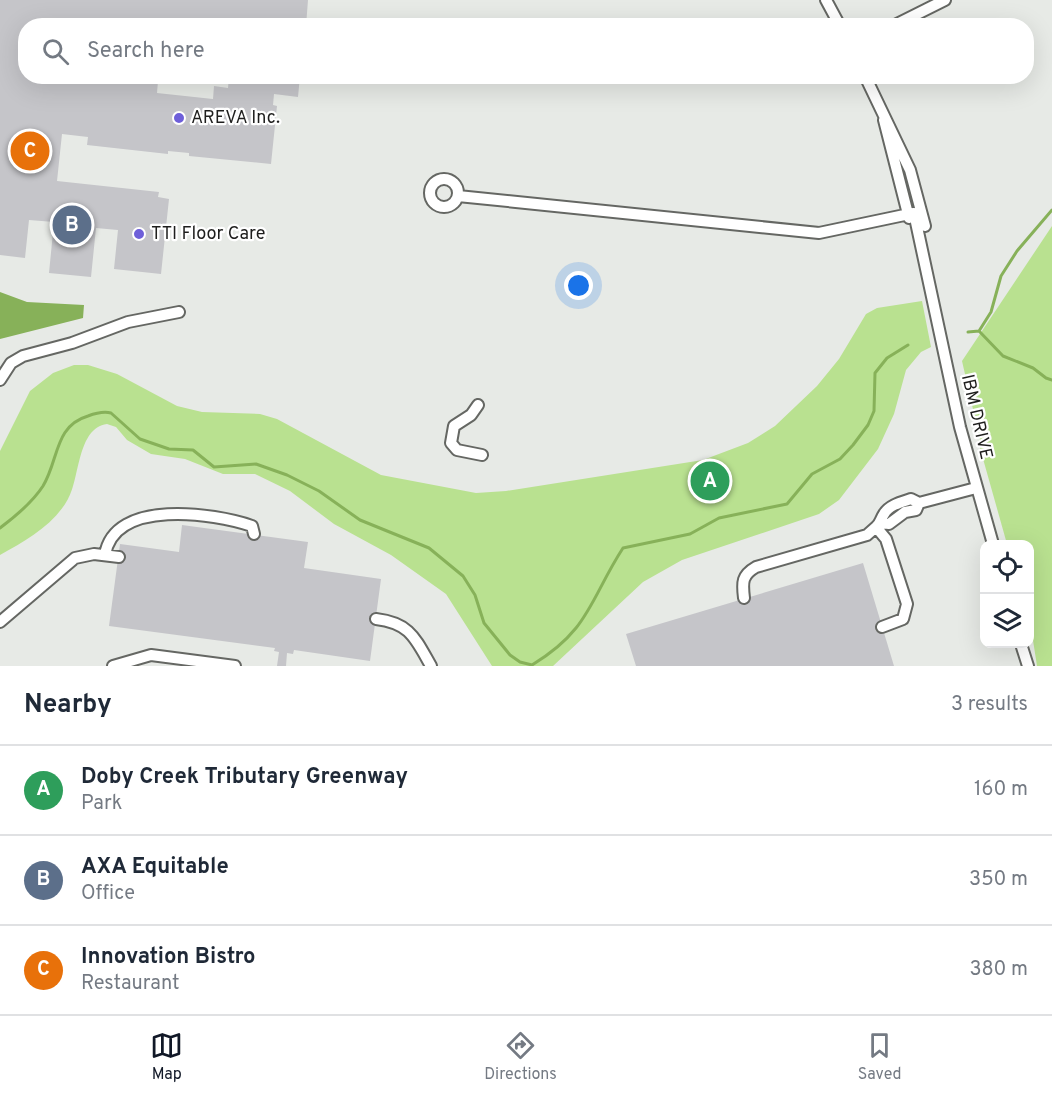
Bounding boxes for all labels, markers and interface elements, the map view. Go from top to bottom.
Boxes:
search box [18,18,1034,84]
icon: search [39,35,72,68]
text: Search here [87,38,205,65]
place label: AREVA Inc. [191,107,280,130]
marker: AREVA Inc. [172,111,186,125]
pin: C [10,128,50,174]
pin: B [52,202,92,248]
place label: TTI Floor Care [151,223,265,246]
marker: TTI Floor Care [132,227,146,241]
your location [564,271,593,300]
street label: IBM DRIVE [955,372,997,462]
pin: A [690,458,730,504]
map controls [980,540,1034,648]
button: locate [980,540,1034,594]
button: layers [980,594,1034,648]
text: Nearby [24,689,112,722]
text: 3 results [951,692,1028,718]
text: Doby Creek Tributary Greenway [81,764,408,791]
text: A [36,777,51,803]
text: 160 m [974,777,1028,803]
text: Park [81,791,122,817]
text: AXA Equitable [81,854,229,881]
text: B [37,867,50,893]
text: 350 m [969,867,1028,893]
text: Office [81,881,135,907]
text: Innovation Bistro [81,944,256,971]
text: C [37,957,50,983]
text: 380 m [969,957,1028,983]
text: Restaurant [81,971,180,997]
tab: Map [150,1029,183,1085]
tab: Directions [484,1029,557,1085]
tab: Saved [858,1029,902,1085]

